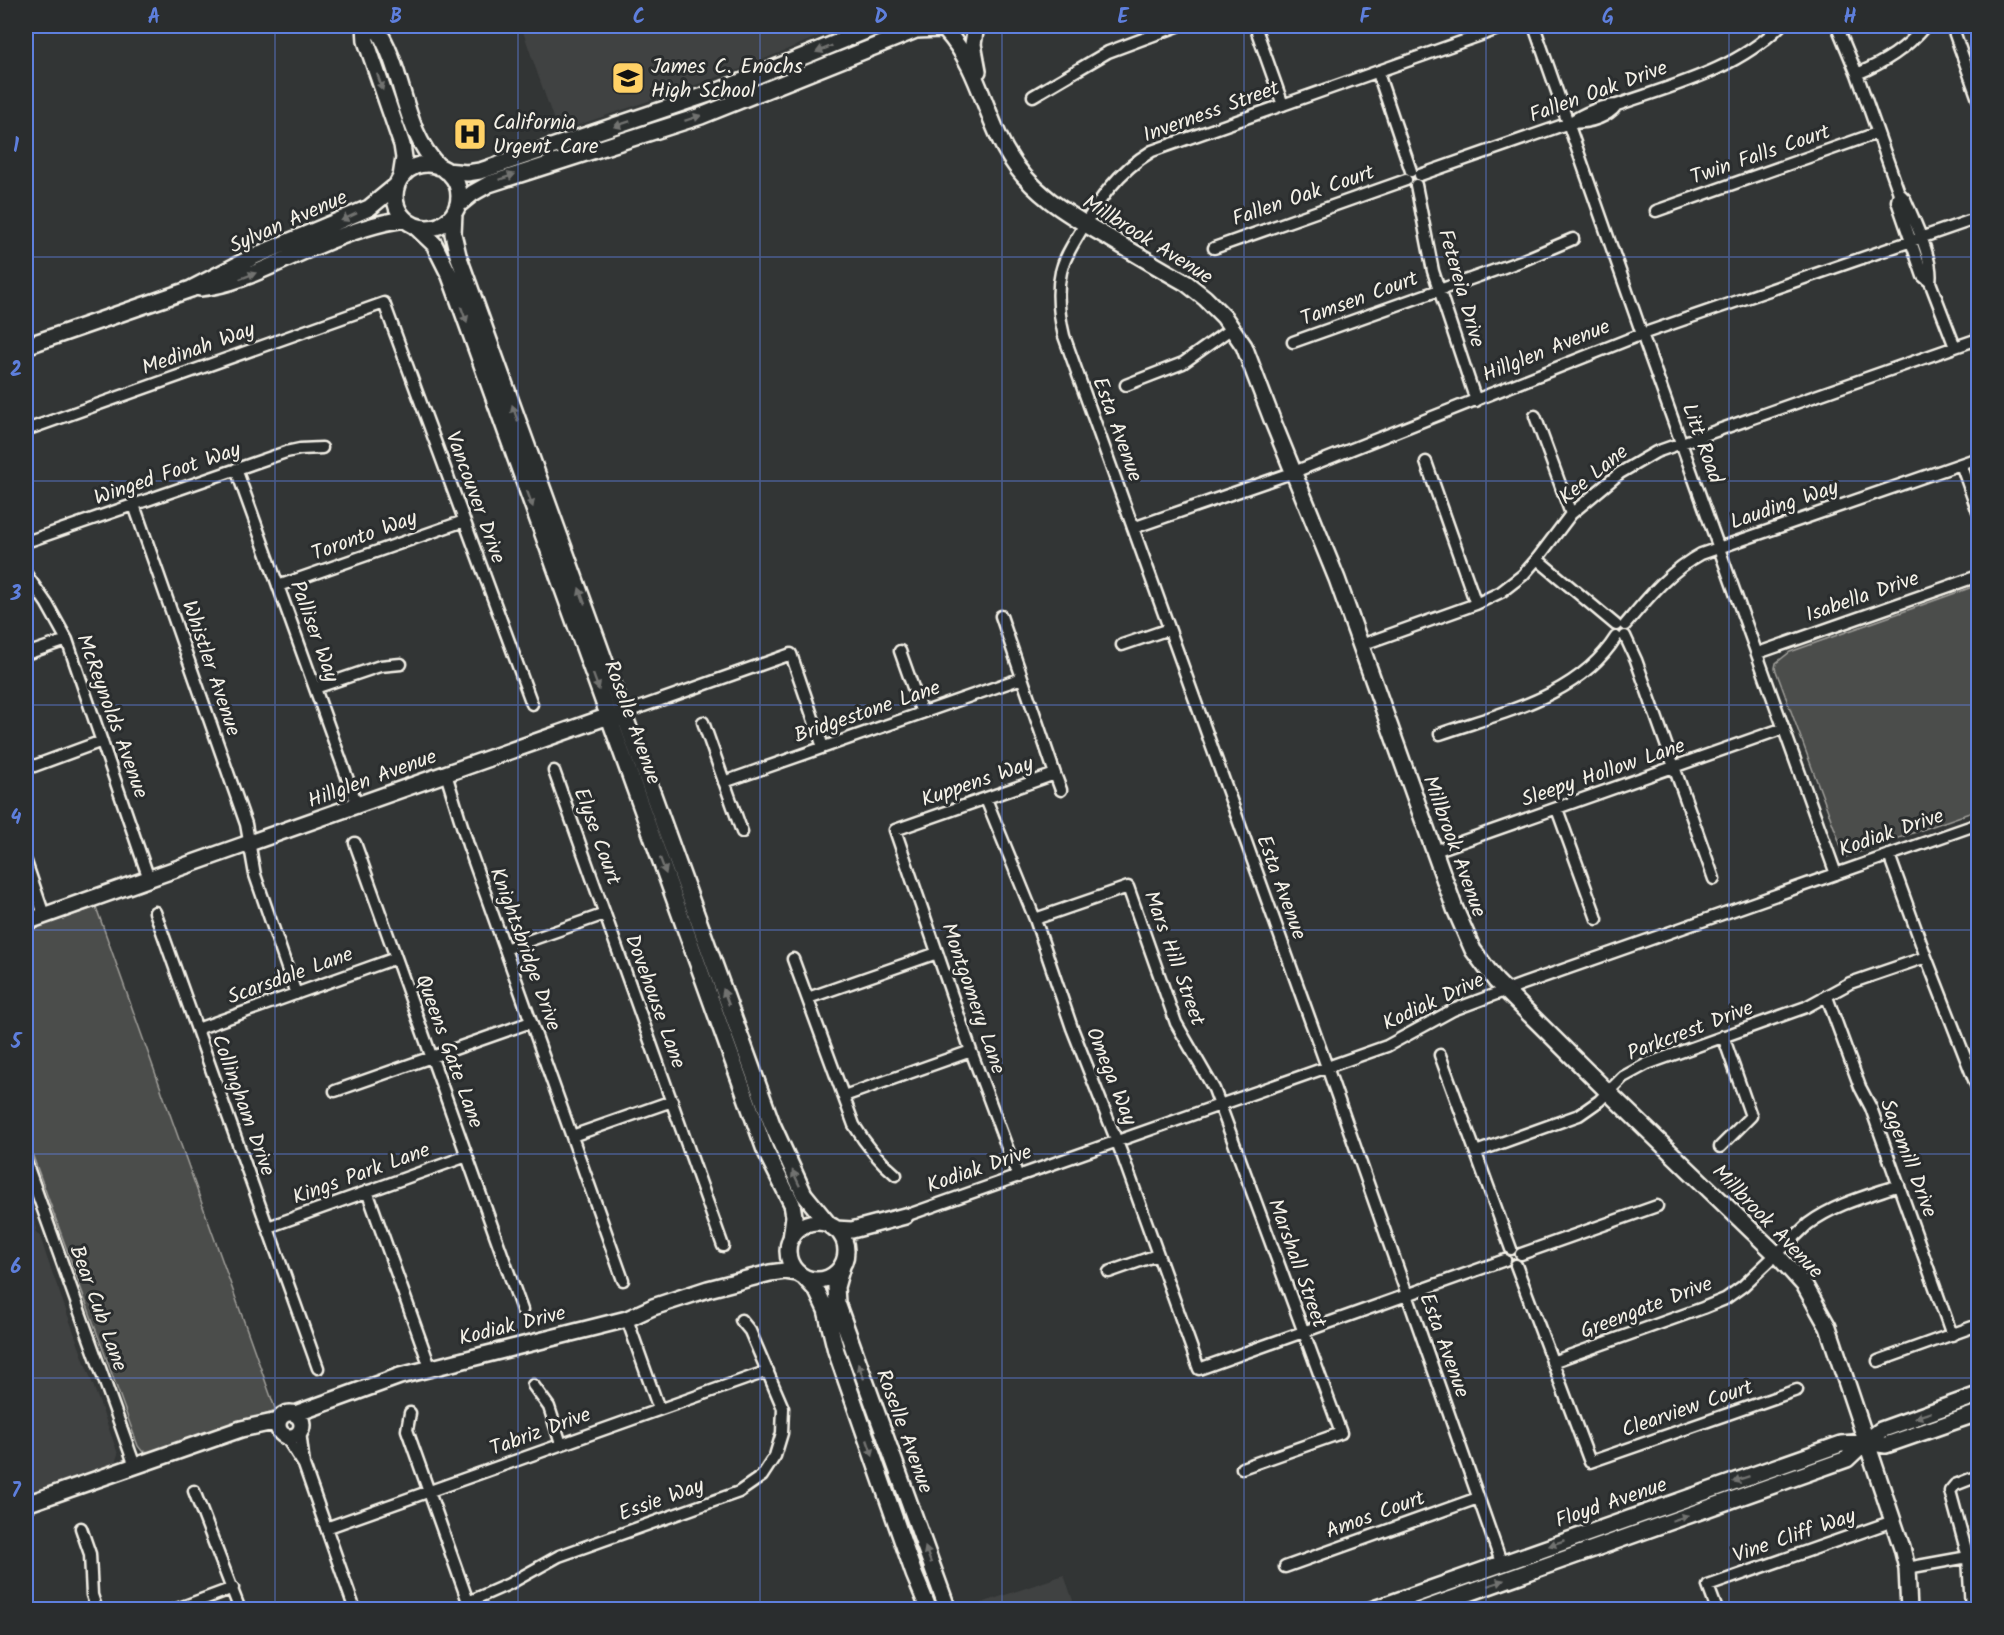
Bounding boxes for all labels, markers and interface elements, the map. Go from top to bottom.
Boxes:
text: A [148,2,160,34]
text: B [390,2,402,34]
text: C [633,2,645,34]
text: D [874,2,888,34]
text: E [1117,2,1129,34]
text: F [1360,2,1372,34]
text: G [1602,2,1614,34]
text: H [1843,2,1857,34]
one-way arrow [815,45,833,54]
place label: James C. Enochs High School [651,51,803,108]
street label: Fallen Oak Drive [1525,52,1673,133]
school or university icon: James C. Enochs High School [610,60,646,96]
street label: Inverness Street [1139,72,1285,152]
one-way arrow [376,73,386,91]
place label: California Urgent Care [493,107,599,164]
one-way arrow [684,113,702,122]
hospital icon: California Urgent Care [452,116,488,152]
street label: Twin Falls Court [1686,116,1836,195]
one-way arrow [613,120,631,130]
text: 1 [13,131,19,163]
street label: Fallen Oak Court [1228,156,1380,236]
one-way arrow [498,172,516,182]
street label: Sylvan Avenue [224,181,354,263]
street label: Millbrook Avenue [1075,187,1220,294]
one-way arrow [340,212,358,222]
street label: Fetereia Drive [1428,225,1493,352]
street label: Tamsen Court [1296,263,1424,336]
one-way arrow [239,270,257,280]
one-way arrow [460,307,470,325]
street label: Hillglen Avenue [1478,311,1616,392]
street label: Medinah Way [137,314,260,385]
text: 2 [10,355,22,387]
street label: Esta Avenue [1082,372,1151,487]
street label: Litt Road [1672,399,1732,489]
one-way arrow [510,403,520,421]
street label: Vancouver Drive [435,427,514,569]
street label: Winged Foot Way [89,434,246,515]
street label: Kee Lane [1552,436,1636,514]
street label: Lauding Way [1726,471,1843,539]
one-way arrow [526,490,536,508]
street label: Toronto Way [307,502,422,571]
street label: Isabella Drive [1801,562,1924,632]
street label: Palliser Way [280,576,347,687]
text: 3 [10,579,22,611]
one-way arrow [576,587,586,605]
street label: Whistler Avenue [172,596,249,741]
street label: McReynolds Avenue [67,630,157,804]
street label: Roselle Avenue [594,656,670,790]
street label: Bridgestone Lane [790,672,946,753]
one-way arrow [592,673,602,691]
street label: Sleepy Hollow Lane [1517,730,1690,817]
street label: Hillglen Avenue [303,741,442,818]
street label: Kuppens Way [917,748,1038,817]
street label: Millbrook Avenue [1413,771,1495,923]
street label: Elyse Court [564,783,630,891]
street label: Kodiak Drive [1834,800,1949,867]
text: 4 [11,803,22,835]
street label: Esta Avenue [1246,830,1315,945]
one-way arrow [658,857,668,875]
street label: Knightsbridge Drive [480,863,570,1036]
street label: Mars Hill Street [1134,886,1214,1032]
street label: Montgomery Lane [931,918,1014,1079]
street label: Dovehouse Lane [615,930,694,1074]
street label: Scarsdale Lane [223,938,358,1014]
street label: Kodiak Drive [1377,964,1491,1040]
street label: Queens Gate Lane [405,970,492,1134]
one-way arrow [720,988,730,1006]
street label: Parkcrest Drive [1622,992,1759,1071]
street label: Omega Way [1076,1022,1145,1131]
text: 5 [10,1027,23,1059]
street label: Collingham Drive [202,1030,284,1181]
street label: Sagemill Drive [1870,1094,1946,1223]
street label: Kings Park Lane [288,1134,436,1215]
street label: Kodiak Drive [922,1136,1037,1203]
street label: Millbrook Avenue [1703,1157,1831,1287]
one-way arrow [792,1170,801,1187]
street label: Marshall Street [1258,1194,1336,1334]
street label: Bear Cub Lane [59,1241,136,1377]
text: 6 [11,1252,22,1284]
street label: Greengate Drive [1575,1268,1718,1349]
street label: Esta Avenue [1409,1288,1478,1403]
street label: Kodiak Drive [455,1297,570,1356]
one-way arrow [856,1362,866,1380]
street label: Roselle Avenue [866,1365,942,1499]
street label: Clearview Court [1617,1371,1759,1447]
street label: Tabriz Drive [485,1399,596,1466]
one-way arrow [1914,1410,1932,1420]
one-way arrow [865,1439,875,1457]
street label: Floyd Avenue [1551,1469,1672,1538]
street label: Essie Way [614,1470,709,1531]
one-way arrow [1732,1474,1750,1484]
text: 7 [11,1476,21,1508]
street label: Amos Court [1321,1482,1431,1549]
street label: Vine Cliff Way [1728,1500,1861,1573]
one-way arrow [1671,1513,1689,1523]
one-way arrow [1548,1539,1566,1549]
one-way arrow [923,1546,932,1564]
one-way arrow [1487,1578,1505,1588]

